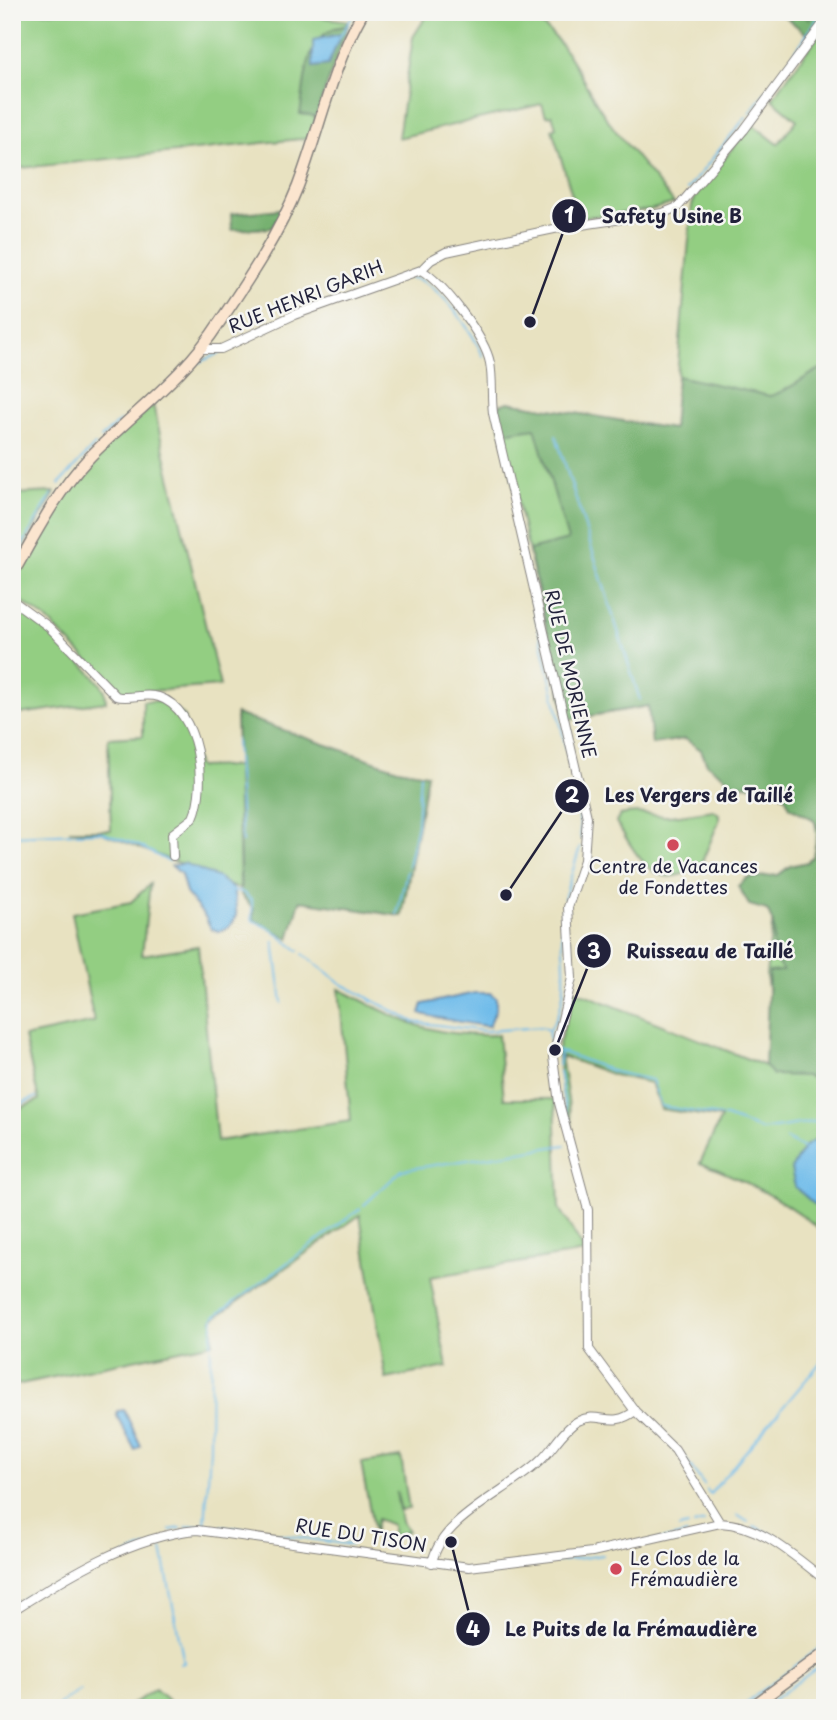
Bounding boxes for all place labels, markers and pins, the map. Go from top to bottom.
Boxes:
callout: Safety Usine B [552,196,757,236]
callout: Les Vergers de Taillé [554,776,809,816]
marker: Centre de Vacances de Fondettes [665,837,681,853]
place label: Centre de Vacances de Fondettes [588,852,758,900]
callout: Ruisseau de Taillé [577,931,807,971]
place label: Le Clos de la Frémaudière [630,1544,740,1592]
marker: Le Clos de la Frémaudière [608,1561,624,1577]
callout: Le Puits de la Frémaudière [455,1609,771,1649]

